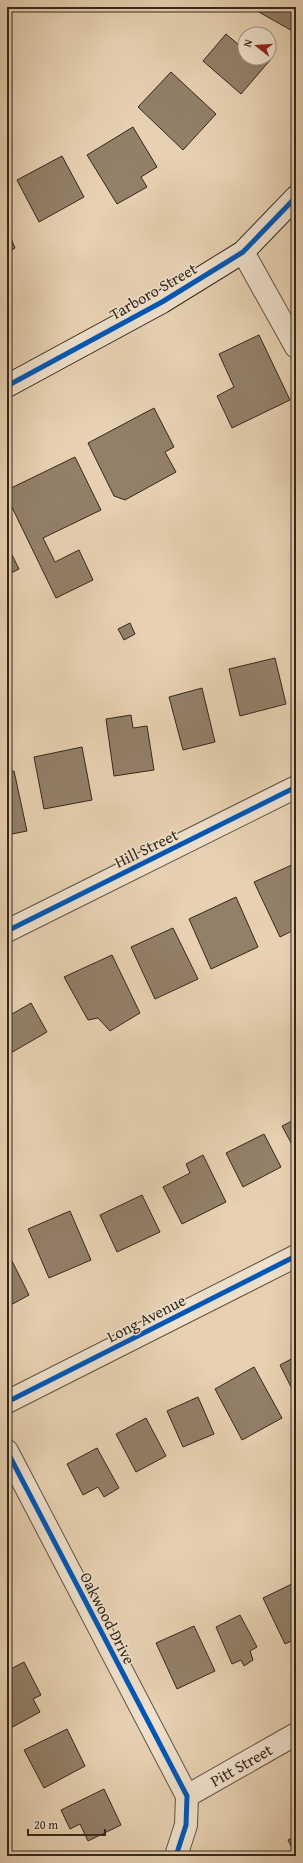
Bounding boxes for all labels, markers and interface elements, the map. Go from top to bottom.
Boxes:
north arrow [237,26,277,66]
text: N [239,37,256,49]
street label: Tarboro Street [105,256,202,326]
street label: Hill Street [110,822,182,874]
street label: Long Avenue [102,1288,190,1348]
street label: Oakwood Drive [74,1568,142,1668]
street label: Pitt Street [205,1737,277,1792]
scale bar [28,1811,105,1837]
text: 20 m [34,1816,58,1833]

